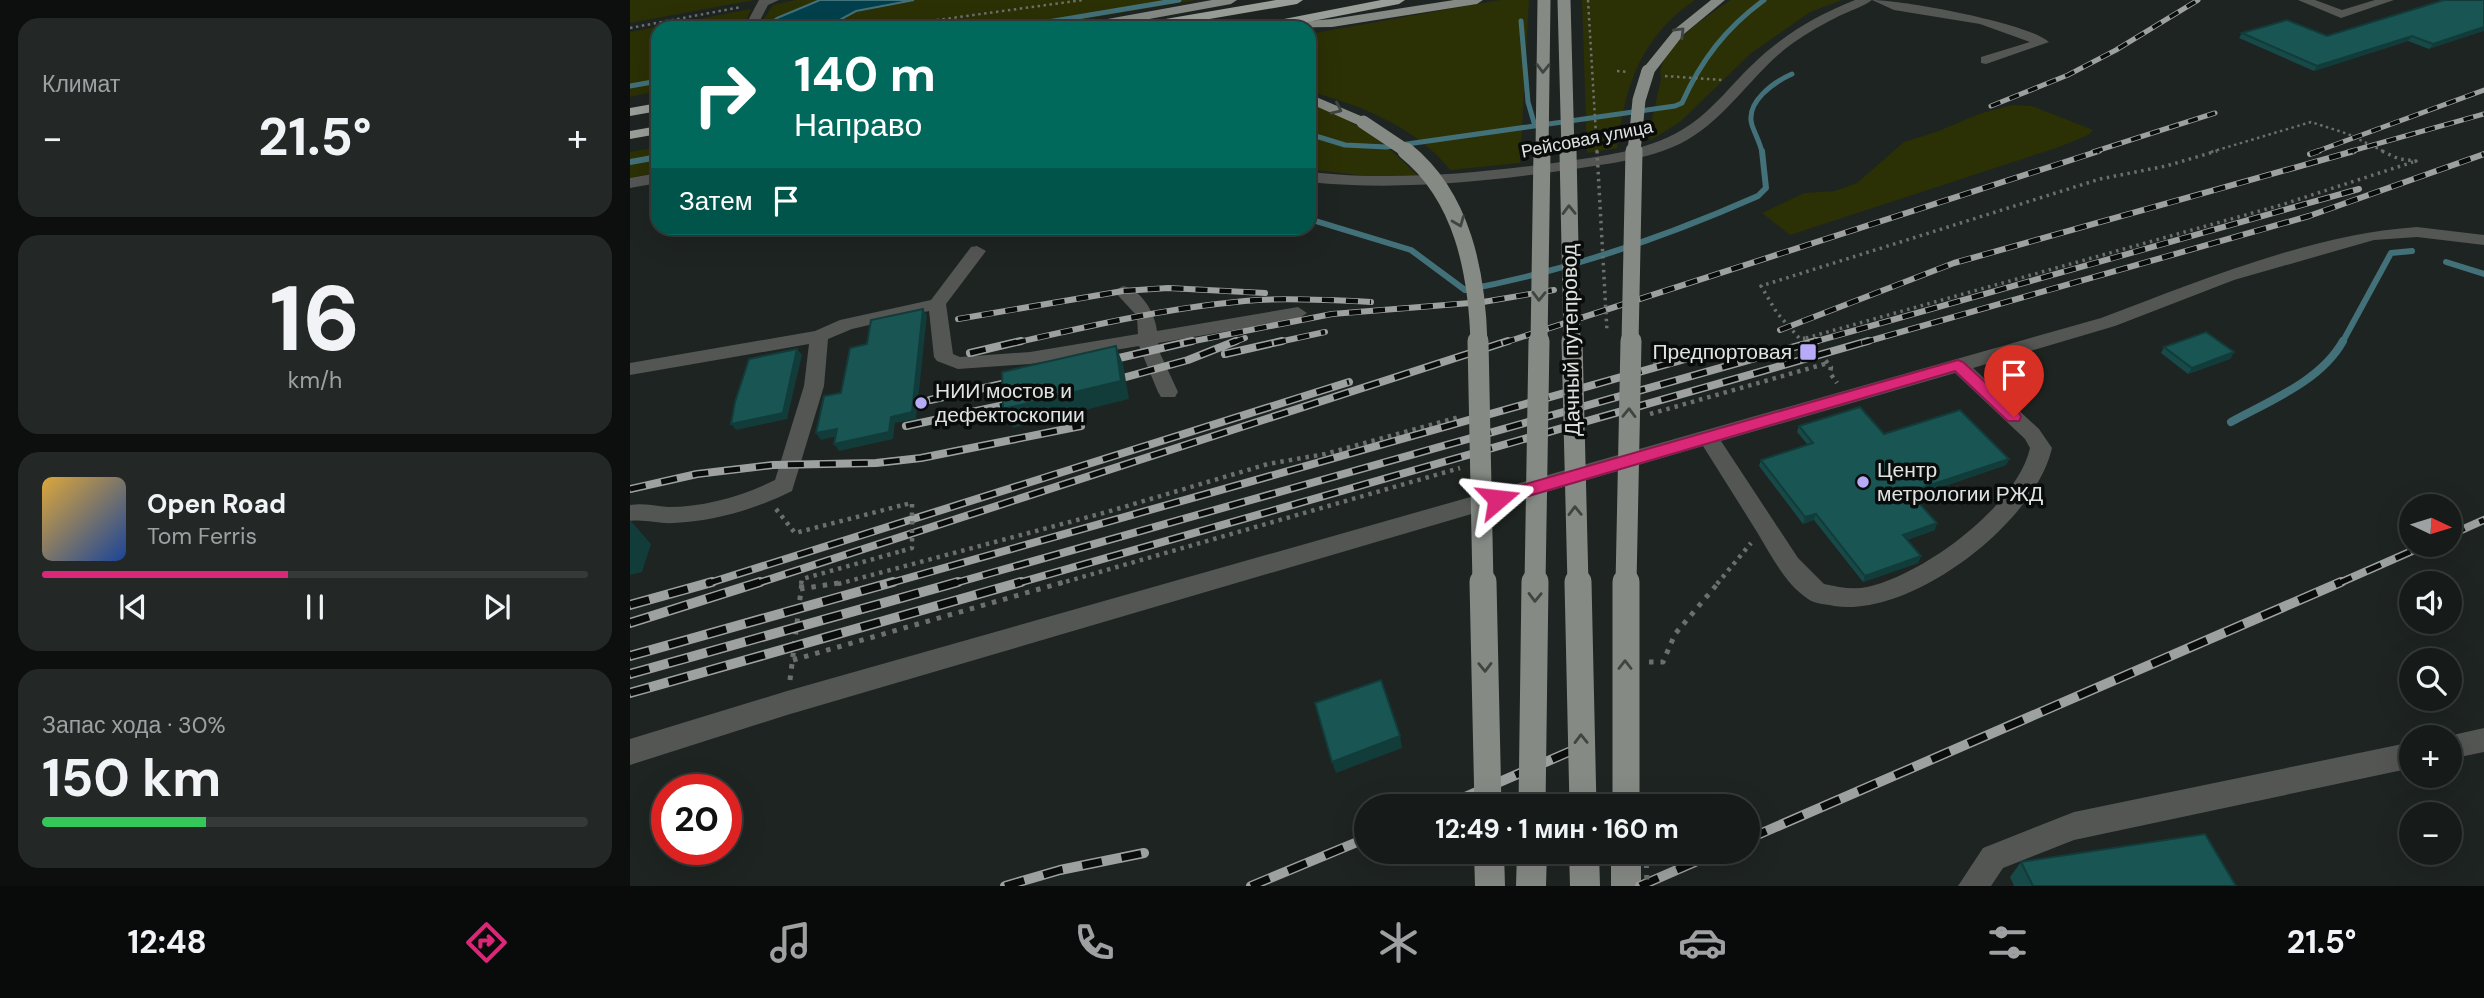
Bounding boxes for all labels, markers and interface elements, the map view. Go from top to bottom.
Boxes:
one-way arrow [1671,27,1684,40]
text: 140 m [794,42,936,106]
icon: right [679,49,770,140]
one-way arrow [1535,63,1551,74]
text: Климат [42,69,120,99]
one-way arrow [1329,101,1342,115]
text: 21.5° [258,103,372,171]
text: Направо [794,104,922,146]
text: − [42,113,63,163]
text: + [567,113,588,163]
street label: Рейсовая улица [1519,114,1656,164]
icon: arrive [767,182,805,220]
text: Затем [679,184,753,218]
one-way arrow [1561,204,1576,215]
one-way arrow [1450,215,1464,227]
street label: Дачный путепровод [1555,244,1587,436]
text: 16 [270,260,360,378]
one-way arrow [1532,290,1547,301]
place label: Предпортовая [1652,338,1792,366]
marker: Предпортовая [1798,342,1818,362]
pin [1984,345,2044,417]
icon: arrive [1995,356,2033,394]
text: km/h [288,365,342,395]
place label: НИИ мостов и дефектоскопии [935,377,1085,429]
marker: НИИ мостов и дефектоскопии [913,395,929,411]
one-way arrow [1621,407,1636,418]
place label: Центр метрологии РЖД [1877,456,2043,508]
position arrow [1461,462,1535,536]
marker: Центр метрологии РЖД [1855,474,1871,490]
text: Open Road [147,487,286,521]
north arrow [2399,494,2462,556]
map controls [2399,494,2462,865]
one-way arrow [1567,505,1583,516]
text: Tom Ferris [147,521,257,551]
button: sound [2399,571,2462,634]
icon: previous [114,588,152,626]
icon: pause [296,588,334,626]
icon: next [478,588,516,626]
one-way arrow [1527,592,1543,602]
button: search [2399,648,2462,711]
one-way arrow [1617,659,1633,670]
one-way arrow [1477,663,1493,673]
text: Запас хода · 30% [42,710,225,740]
button: + [2399,725,2462,788]
one-way arrow [1573,733,1589,743]
text: 150 km [42,744,221,812]
speed limit sign: 20 [651,774,742,865]
button: − [2399,802,2462,865]
text: 12:49 · 1 мин · 160 m [1435,812,1679,846]
icon: directions [462,918,511,967]
icon: music [766,918,815,967]
icon: phone [1070,918,1119,967]
icon: climate [1374,918,1423,967]
icon: car [1678,918,1727,967]
icon: filters [1983,918,2032,967]
text: 12:48 [128,921,207,963]
text: 21.5° [2287,921,2356,963]

